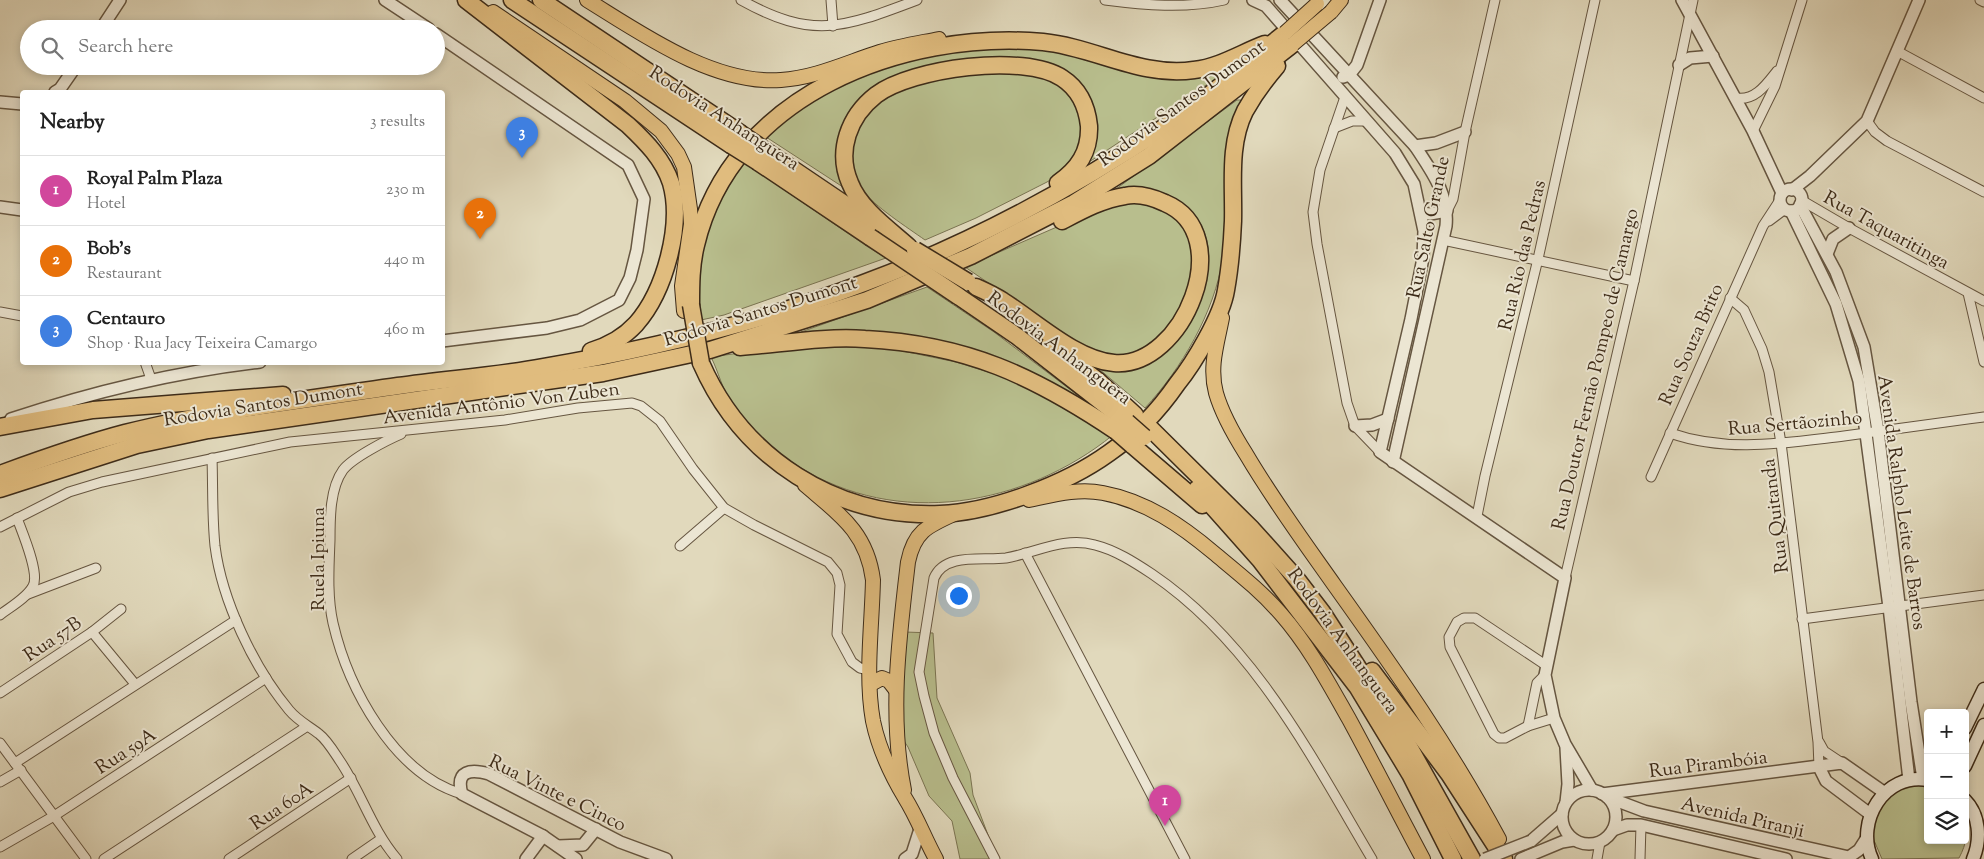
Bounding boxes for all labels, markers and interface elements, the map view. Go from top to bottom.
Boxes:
search box [20,20,445,75]
icon: search [38,34,66,62]
text: Search here [78,34,173,61]
street label: Rodovia Santos Dumont [1093,34,1272,174]
street label: Rodovia Anhanguera [643,60,804,178]
text: Nearby [40,108,105,138]
text: 3 results [370,111,425,134]
pin: 3 [506,117,538,158]
street label: Rua Salto Grande [1401,154,1458,301]
text: Royal Palm Plaza [87,166,223,193]
street label: Rua Rio das Pedras [1493,178,1554,334]
text: 1 [53,179,59,202]
text: 230 m [386,179,425,202]
street label: Rua Taquaritinga [1818,185,1954,277]
text: Hotel [87,193,126,216]
pin: 2 [464,198,496,239]
street label: Rua Doutor Fernão Pompeo de Camargo [1546,206,1647,533]
text: Bob's [87,236,131,263]
text: 2 [52,249,60,272]
text: 440 m [384,249,425,272]
text: Restaurant [87,263,162,286]
street label: Rodovia Santos Dumont [661,270,861,355]
street label: Rua Souza Brito [1653,280,1731,410]
street label: Rodovia Anhanguera [981,286,1137,412]
text: Centauro [87,306,165,333]
text: 3 [53,319,59,342]
text: 460 m [384,319,425,342]
text: Shop · Rua Jacy Teixeira Camargo [87,333,317,356]
street label: Avenida Ralpho Leite de Barros [1869,373,1932,632]
street label: Rodovia Santos Dumont [162,376,365,435]
street label: Avenida Antônio Von Zuben [381,377,621,432]
street label: Rua Sertãozinho [1727,405,1863,444]
street label: Rua Quitanda [1756,457,1797,574]
street label: Ruela Ipiuna [306,507,333,611]
street label: Rodovia Anhanguera [1280,563,1404,720]
your location [946,583,972,609]
street label: Rua 57B [19,611,88,669]
map controls [1924,709,1969,844]
button: + [1924,709,1969,754]
street label: Rua 59A [90,722,163,782]
street label: Rua Pirambóia [1648,745,1769,786]
street label: Rua Vinte e Cinco [483,749,630,839]
button: − [1924,754,1969,799]
street label: Rua 60A [245,776,320,838]
pin: 1 [1149,785,1181,826]
street label: Avenida Piranji [1678,791,1807,846]
button: layers [1924,799,1969,844]

